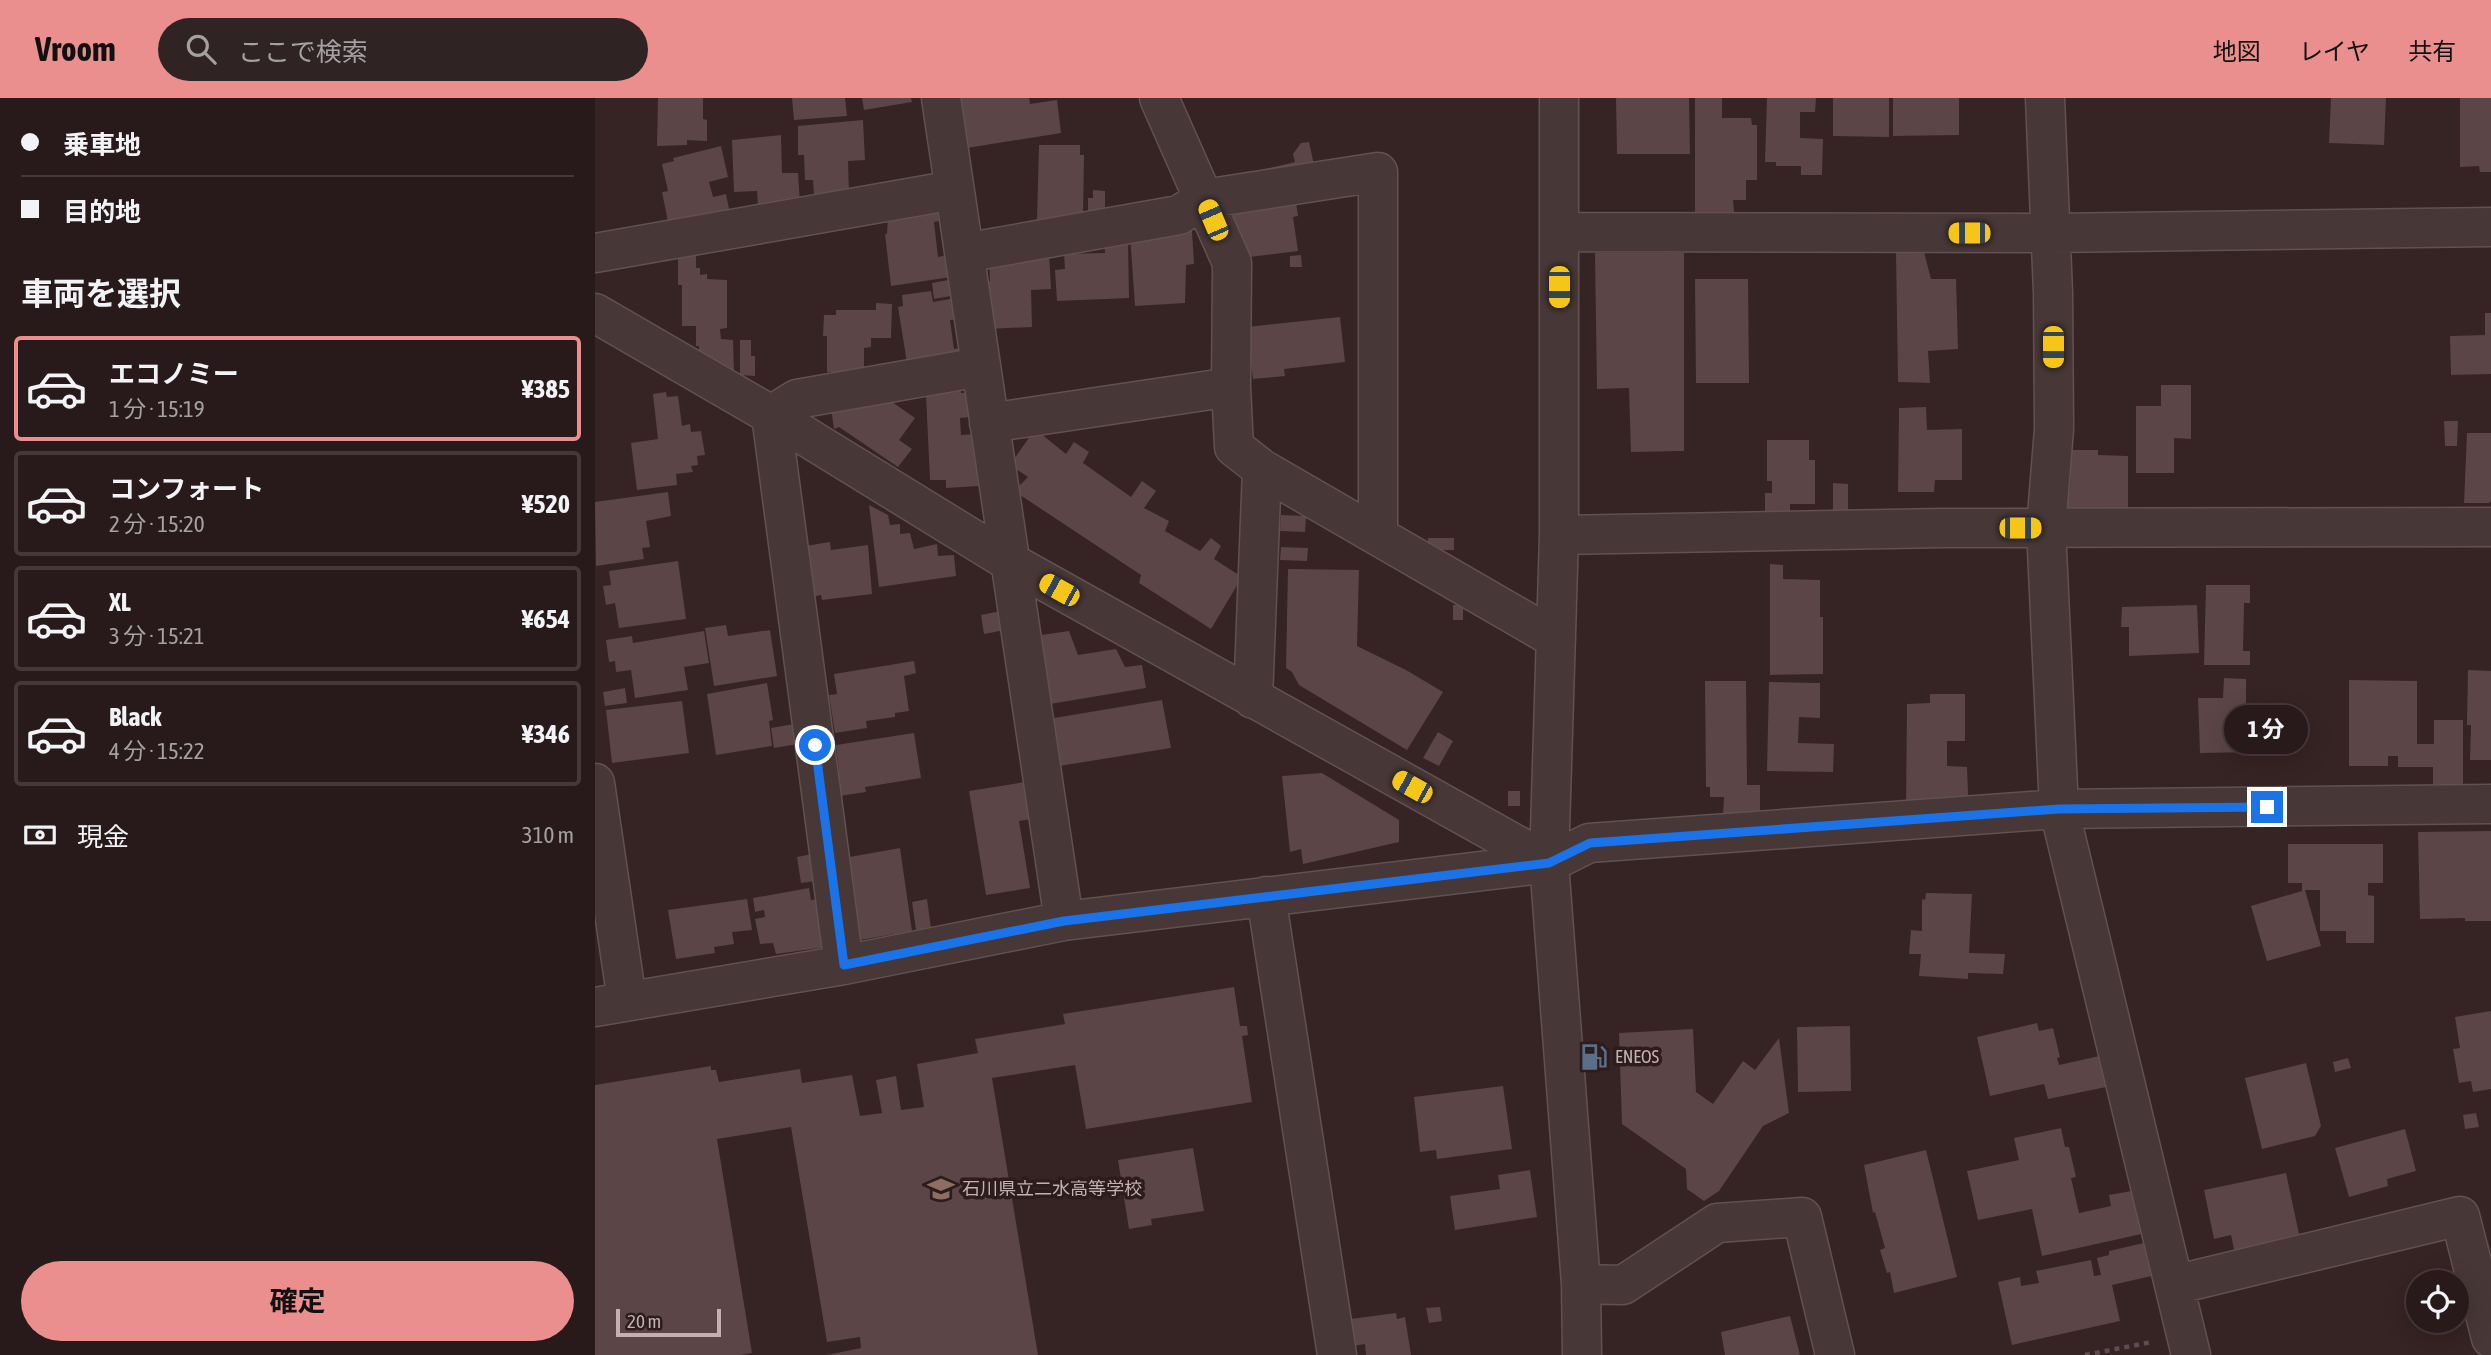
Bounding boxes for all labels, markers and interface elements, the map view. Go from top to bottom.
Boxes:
search box [158,18,648,81]
text: Vroom [35,30,116,68]
icon: search [182,30,220,68]
text: ここで検索 [238,37,368,67]
text: 地図 [2213,38,2261,65]
text: レイヤ [2299,38,2370,65]
text: 共有 [2408,38,2456,65]
text: 乗車地 [63,130,141,160]
text: 目的地 [63,197,141,227]
car [1196,197,1231,243]
car [1949,223,1991,244]
car [1549,266,1570,308]
text: 車両を選択 [21,275,181,312]
car [2043,326,2064,368]
icon: car [25,357,88,420]
text: エコノミー [109,359,239,389]
text: ¥385 [522,374,570,404]
text: 1 分 · 15:19 [109,396,205,422]
icon: car [25,472,88,535]
text: コンフォート [109,474,264,504]
text: ¥520 [522,489,570,519]
text: 2 分 · 15:20 [109,511,205,537]
car [2000,518,2042,539]
car [1036,571,1083,609]
icon: car [25,587,88,650]
text: XL [109,587,131,617]
text: ¥654 [522,604,570,634]
text: 3 分 · 15:21 [109,623,205,649]
icon: car [25,702,88,765]
text: Black [109,702,161,732]
callout: 1 分 [2225,706,2309,754]
text: 1 分 [2248,716,2284,742]
text: ¥346 [522,719,570,749]
route start [799,729,831,761]
text: 4 分 · 15:22 [109,738,205,764]
car [1389,768,1436,806]
route end [2251,791,2283,823]
icon: cash [21,816,59,854]
text: 現金 [77,822,129,852]
text: 310 m [522,822,574,848]
fuel station icon: ENEOS [1579,1042,1609,1072]
place label: ENEOS [1615,1046,1659,1067]
school or university icon: 石川県立二水高等学校 [926,1174,956,1204]
place label: 石川県立二水高等学校 [962,1178,1142,1199]
button: 確定 [21,1261,574,1341]
map controls [2406,1270,2469,1333]
button: locate [2406,1270,2469,1333]
scale bar [616,1306,721,1338]
text: 20 m [627,1310,661,1332]

